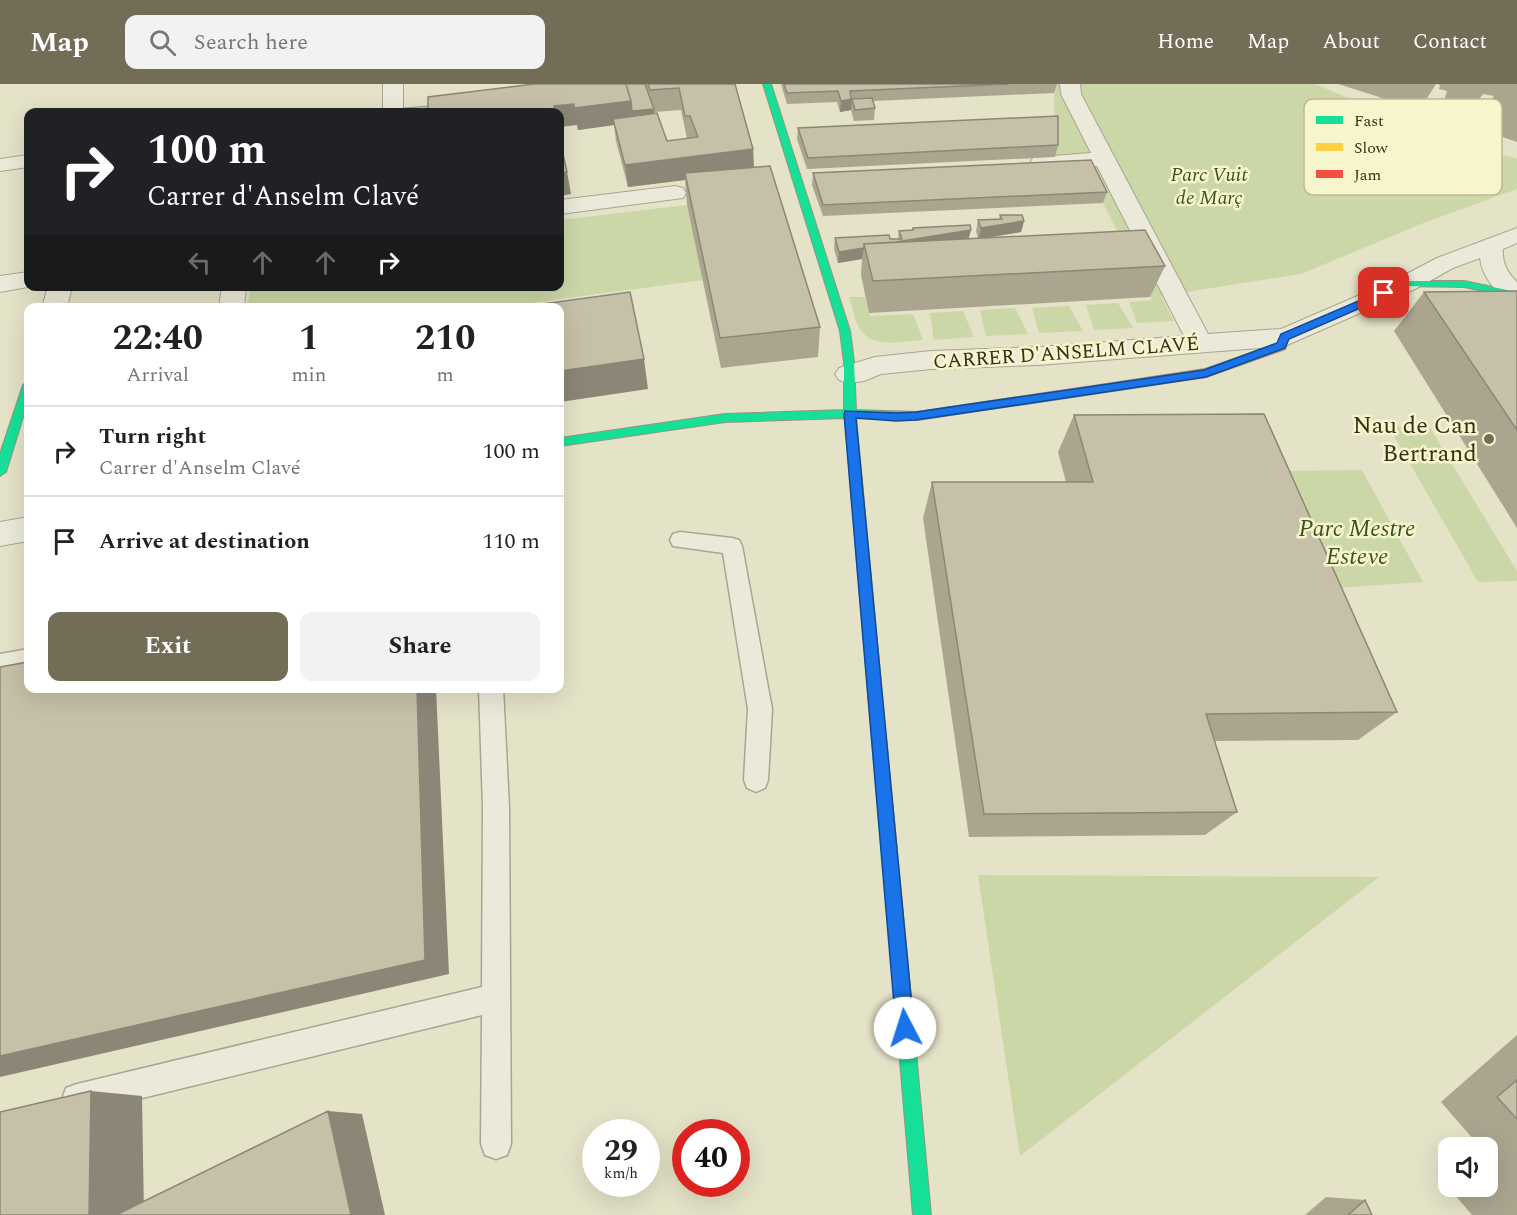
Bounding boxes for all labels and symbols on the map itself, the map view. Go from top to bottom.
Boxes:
legend [1304,99,1502,195]
text: Fast [1354,109,1384,133]
text: Slow [1354,136,1389,160]
park label: Parc Vuit de Març [1170,160,1248,213]
text: Jam [1354,163,1382,187]
pin [1358,267,1409,318]
street label: CARRER D'ANSELM CLAVÉ [932,329,1200,377]
place label: Nau de Can Bertrand [1353,408,1477,472]
marker: Nau de Can Bertrand [1482,432,1496,446]
park label: Parc Mestre Esteve [1299,511,1415,575]
position arrow [873,996,937,1060]
speed limit sign: 40 [672,1119,750,1197]

